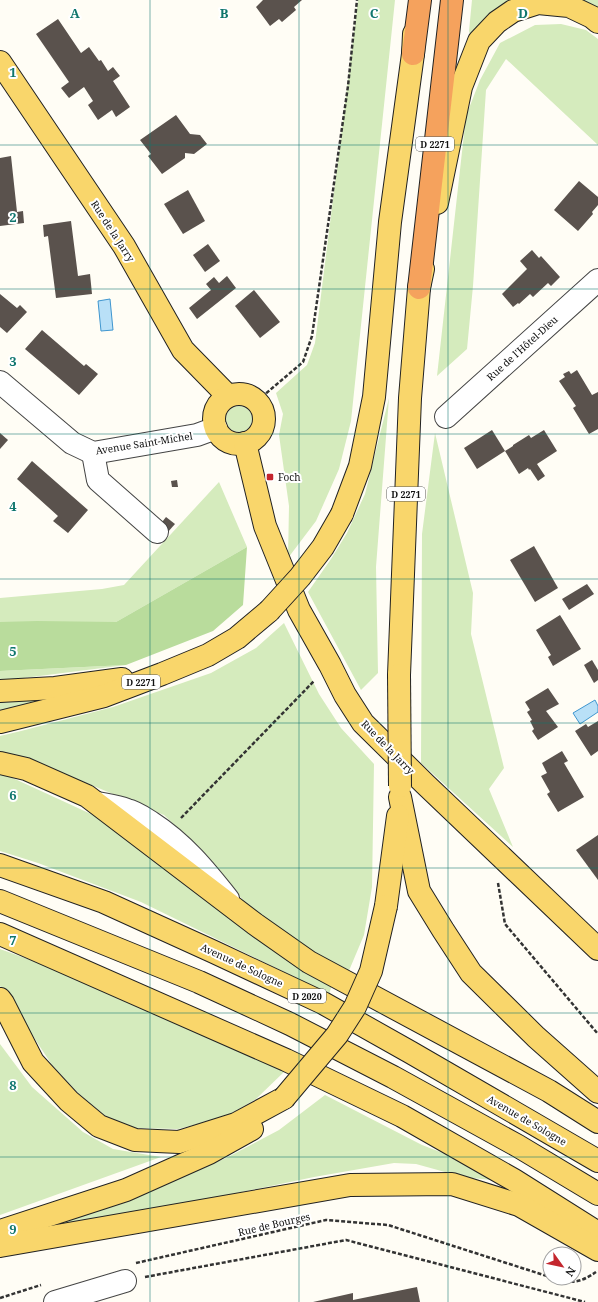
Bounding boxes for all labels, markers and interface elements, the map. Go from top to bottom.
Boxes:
text: A [70,4,80,22]
text: B [220,4,229,22]
text: C [370,4,379,22]
text: D [518,4,528,22]
text: 1 [9,63,17,81]
road number: D 2271 [416,137,454,151]
street label: Rue de la Jarry [88,198,138,265]
text: 2 [9,208,17,226]
street label: Rue de l'Hôtel-Dieu [483,312,561,384]
text: 3 [9,352,17,370]
street label: Avenue Saint-Michel [95,428,193,458]
place label: Foch [278,470,301,484]
marker: Foch [265,472,275,482]
road number: D 2271 [387,487,425,501]
text: 4 [9,497,17,515]
text: 5 [9,642,17,660]
road number: D 2271 [122,675,160,689]
street label: Rue de la Jarry [358,717,418,777]
text: 6 [9,786,17,804]
text: 7 [9,931,17,949]
street label: Avenue de Sologne [198,940,286,990]
road number: D 2020 [288,989,326,1003]
text: 8 [9,1076,17,1094]
street label: Avenue de Sologne [485,1092,569,1148]
street label: Rue de Bourges [237,1209,312,1239]
text: 9 [9,1220,17,1238]
north arrow [542,1246,582,1286]
text: N [562,1264,579,1280]

